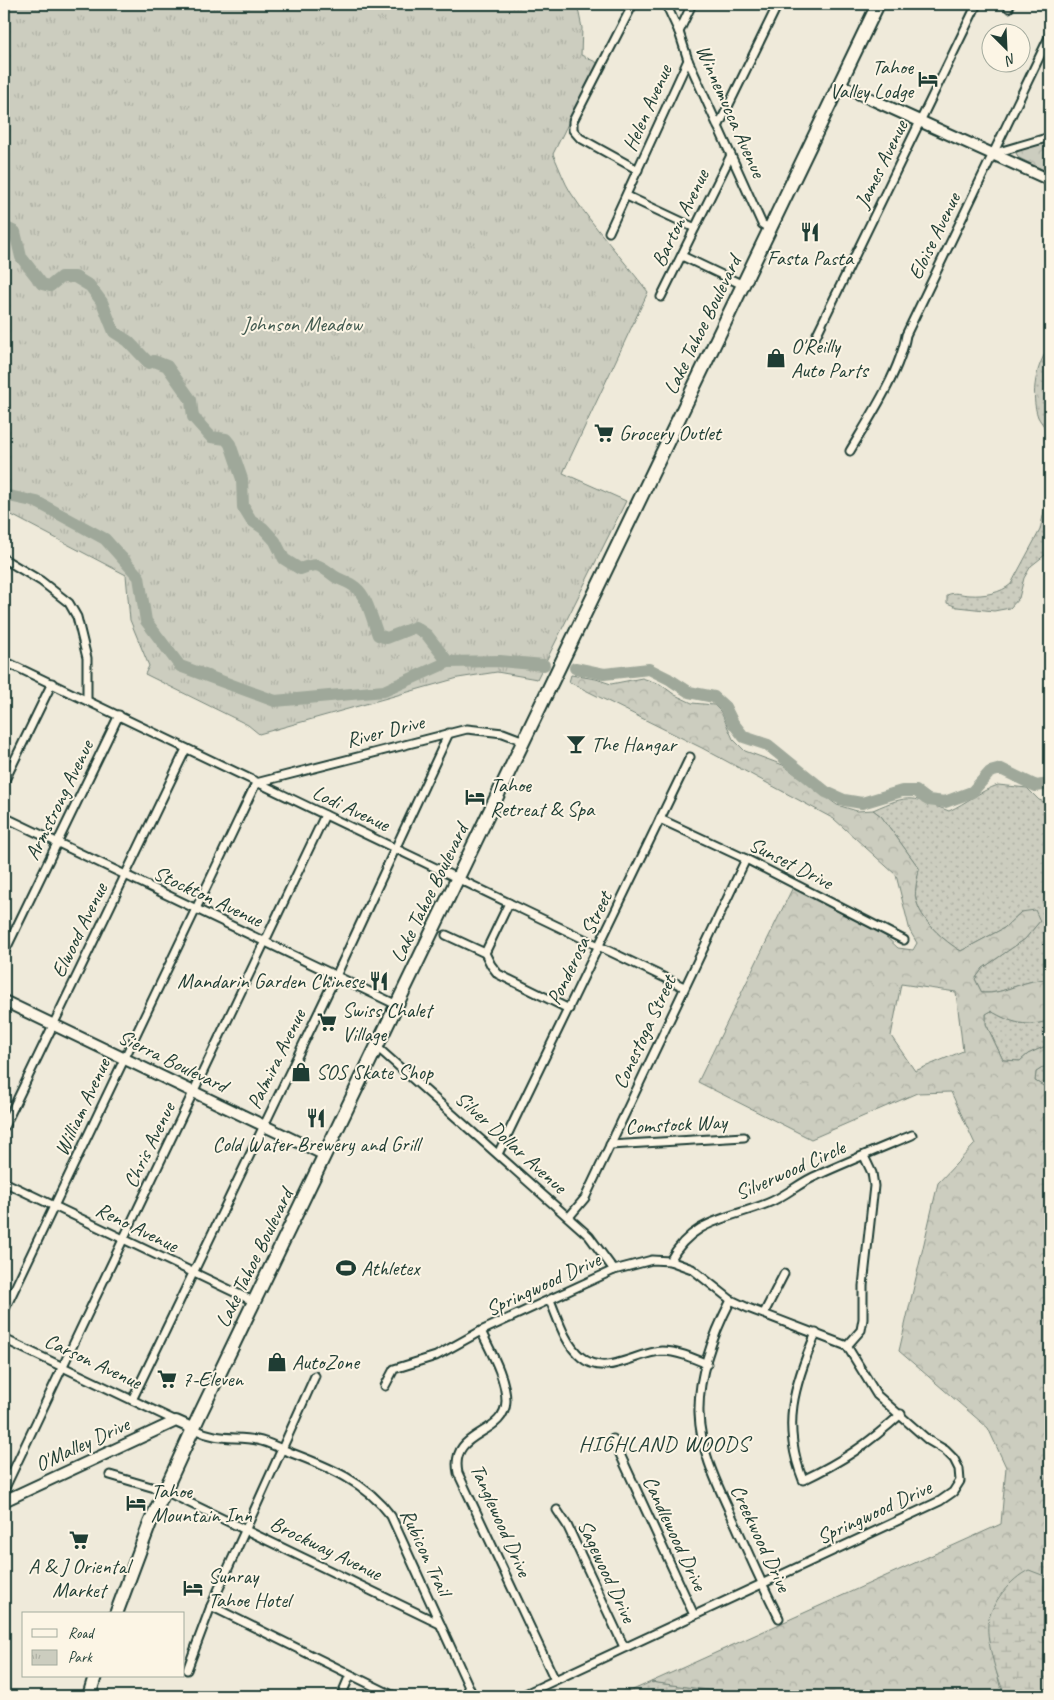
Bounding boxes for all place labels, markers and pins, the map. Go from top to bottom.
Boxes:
place label: Tahoe Valley Lodge [830,54,915,104]
hotel icon: Tahoe Valley Lodge [917,68,939,90]
restaurant icon: Fasta Pasta [799,221,821,243]
place label: Fasta Pasta [767,245,855,271]
place label: O'Reilly Auto Parts [791,333,870,383]
shop icon: O'Reilly Auto Parts [765,347,787,369]
place label: Grocery Outlet [619,420,723,446]
supermarket icon: Grocery Outlet [593,422,615,444]
place label: The Hangar [591,731,678,757]
bar icon: The Hangar [565,733,587,755]
place label: Tahoe Retreat & Spa [490,772,596,822]
hotel icon: Tahoe Retreat & Spa [464,786,486,808]
place label: Mandarin Garden Chinese [177,968,365,994]
restaurant icon: Mandarin Garden Chinese [368,970,390,992]
place label: Swiss Chalet Village [342,997,435,1047]
supermarket icon: Swiss Chalet Village [316,1011,338,1033]
place label: SOS Skate Shop [316,1059,434,1085]
shop icon: SOS Skate Shop [290,1061,312,1083]
restaurant icon: Cold Water Brewery and Grill [305,1107,327,1129]
place label: Cold Water Brewery and Grill [213,1131,423,1157]
place label: Athletex [361,1255,421,1281]
sports icon: Athletex [335,1257,357,1279]
place label: AutoZone [292,1349,361,1375]
shop icon: AutoZone [266,1351,288,1373]
place label: 7-Eleven [182,1366,245,1392]
supermarket icon: 7-Eleven [156,1368,178,1390]
place label: Tahoe Mountain Inn [151,1478,252,1528]
hotel icon: Tahoe Mountain Inn [125,1492,147,1514]
supermarket icon: A & J Oriental Market [68,1529,90,1551]
place label: A & J Oriental Market [28,1553,133,1603]
place label: Sunray Tahoe Hotel [208,1563,294,1613]
hotel icon: Sunray Tahoe Hotel [182,1577,204,1599]

